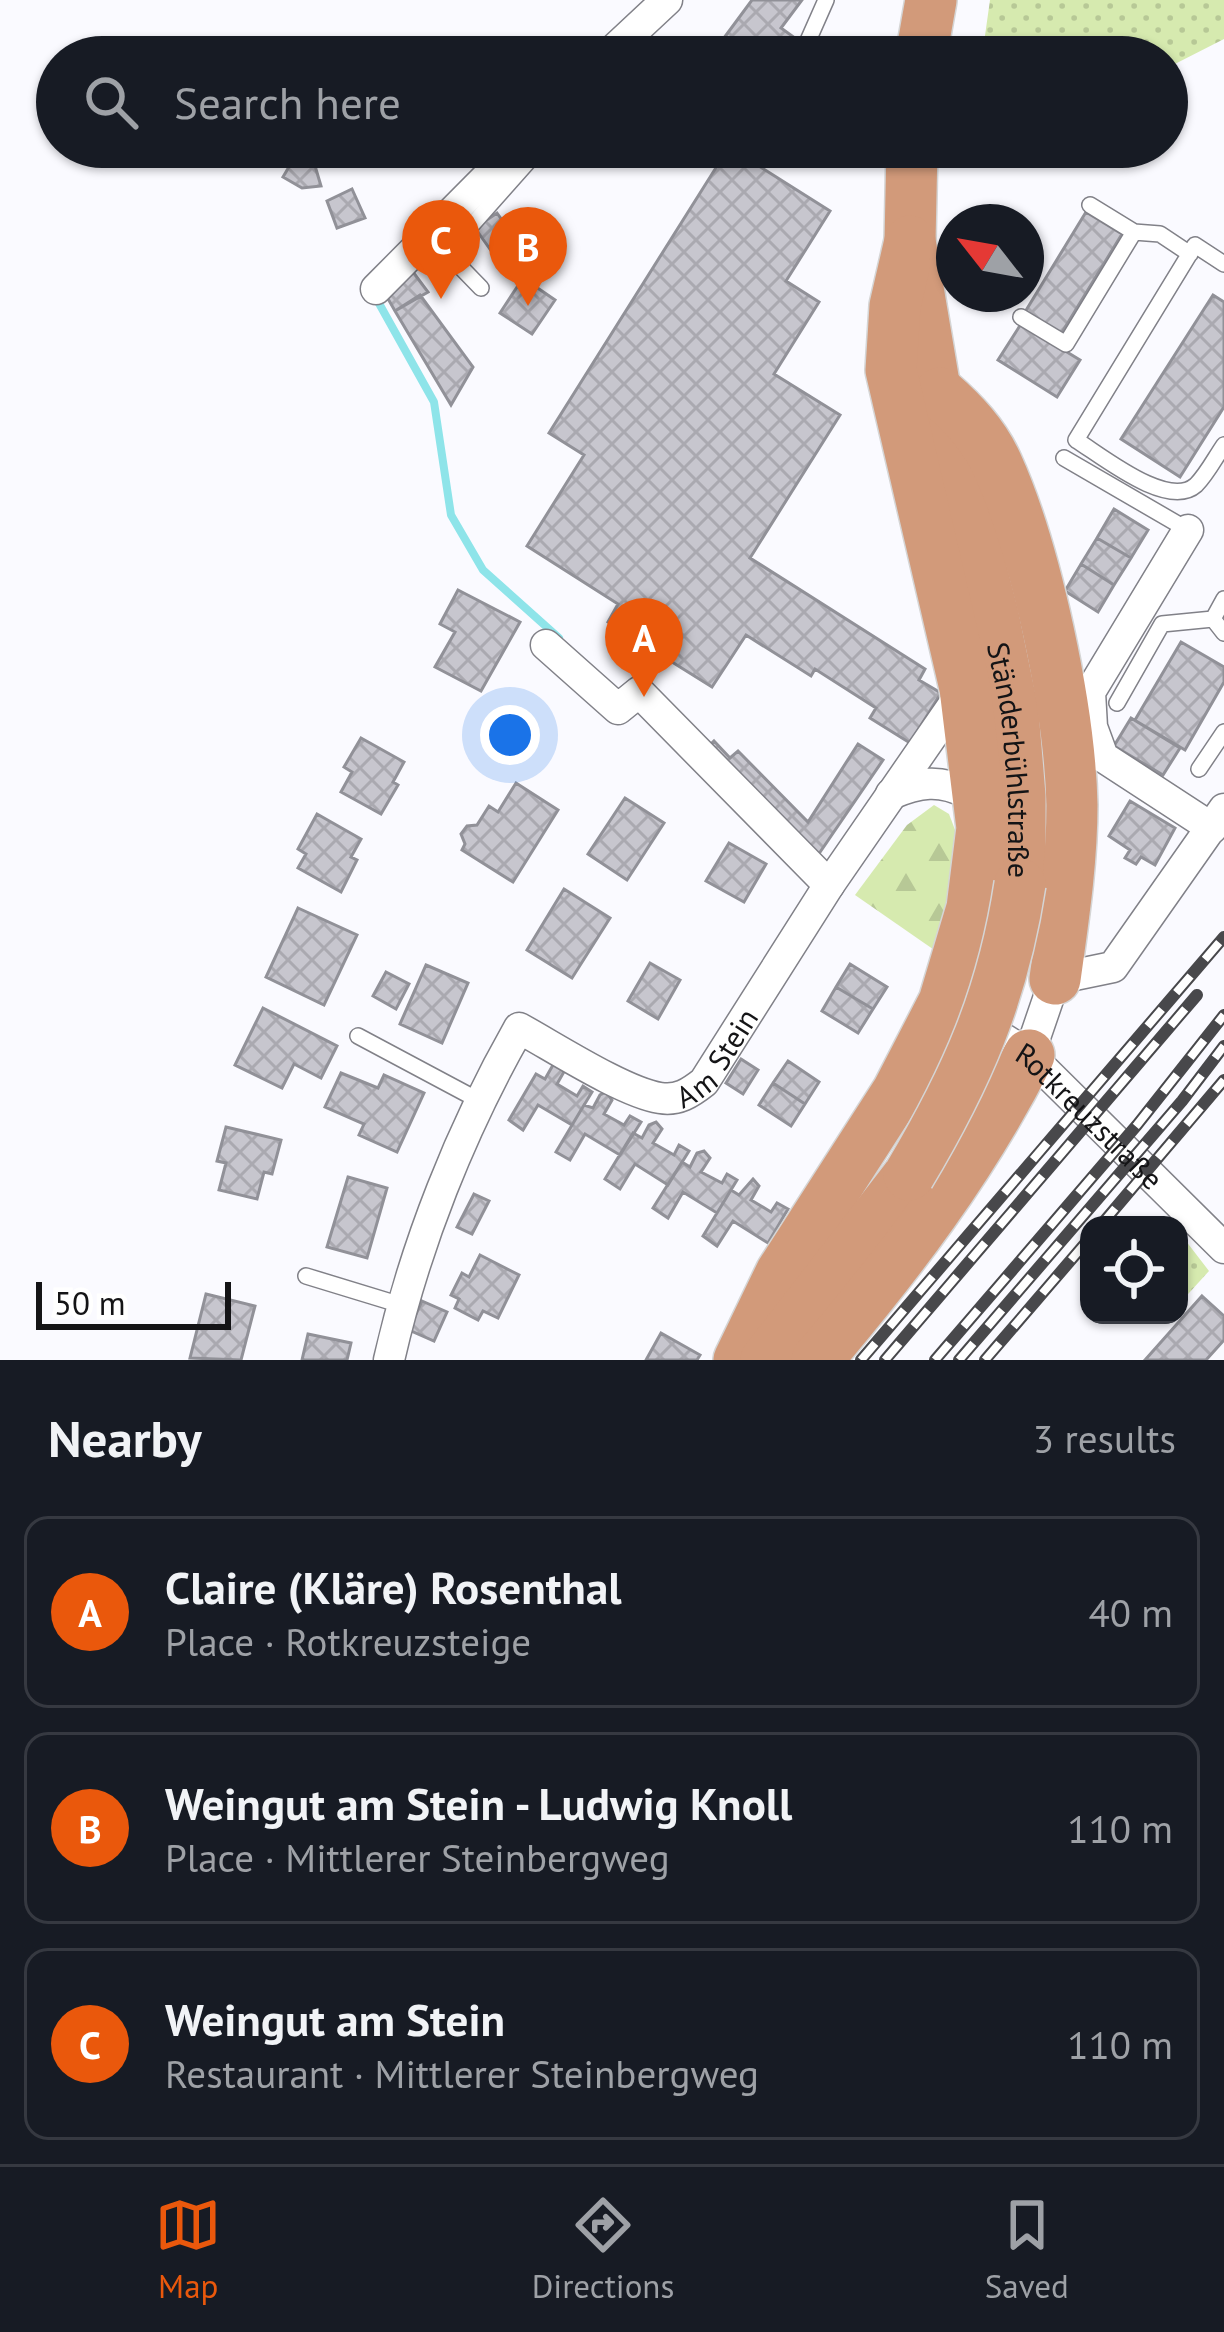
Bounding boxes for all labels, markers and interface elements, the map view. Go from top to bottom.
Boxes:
search box [36,36,1188,168]
icon: search [78,69,144,135]
text: Search here [174,73,401,131]
pin: C [402,200,480,299]
north arrow [936,204,1044,312]
pin: B [489,207,567,306]
pin: A [605,598,683,697]
street label: Ständerbühlstraße [980,638,1040,878]
your location [480,705,540,765]
street label: Am Stein [669,1000,766,1116]
street label: Rotkreuzstraße [1009,1033,1172,1197]
map controls [1080,1216,1188,1324]
button: locate [1080,1216,1188,1324]
scale bar [36,1276,231,1329]
text: 50 m [54,1281,126,1324]
text: Nearby [48,1405,202,1471]
text: 3 results [1033,1413,1176,1464]
text: Claire (Kläre) Rosenthal [165,1558,621,1616]
text: A [78,1587,102,1638]
text: 40 m [1088,1587,1173,1638]
text: Place · Rotkreuzsteige [165,1616,531,1667]
text: Weingut am Stein - Ludwig Knoll [165,1774,792,1832]
text: B [78,1803,102,1854]
text: 110 m [1067,1803,1173,1854]
text: Place · Mittlerer Steinbergweg [165,1832,670,1883]
text: Weingut am Stein [165,1990,505,2048]
text: C [79,2019,101,2070]
text: 110 m [1067,2019,1173,2070]
text: Restaurant · Mittlerer Steinbergweg [165,2048,759,2099]
tab: Map [155,2192,221,2307]
tab: Directions [532,2192,674,2307]
tab: Saved [985,2192,1069,2307]

